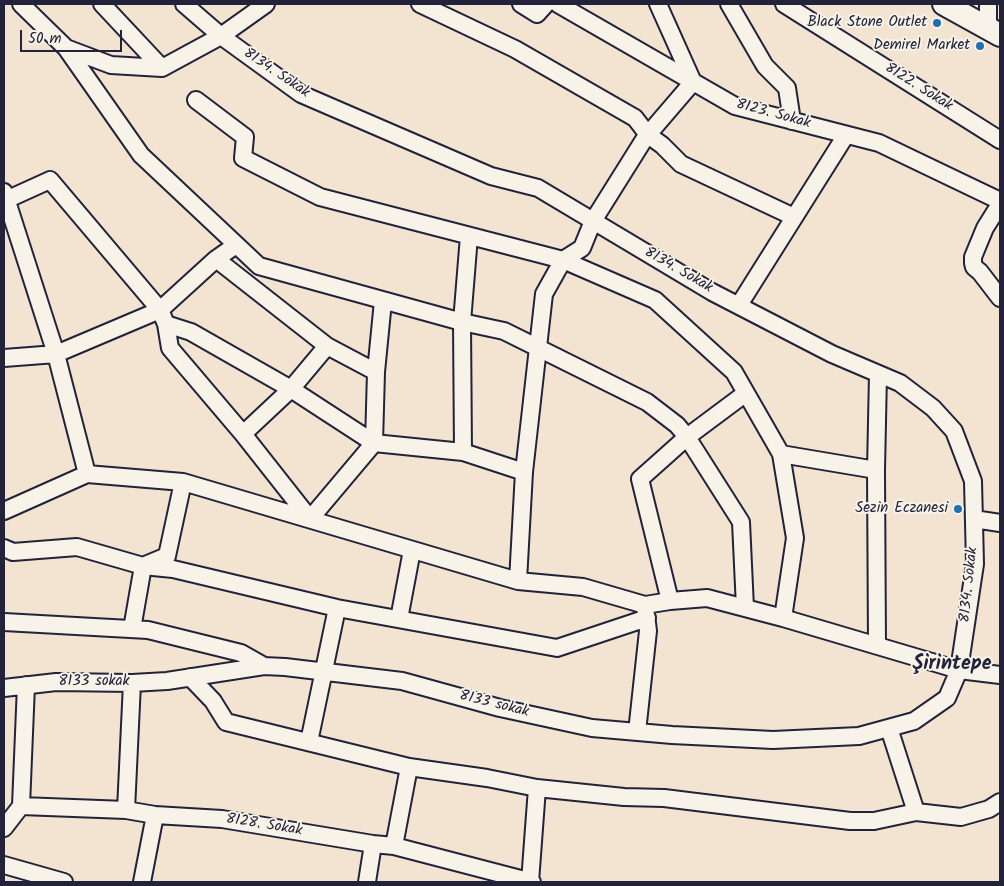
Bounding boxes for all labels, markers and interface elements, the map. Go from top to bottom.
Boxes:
place label: Black Stone Outlet [807,14,927,32]
marker: Black Stone Outlet [931,17,943,29]
scale bar [22,20,125,52]
text: 50 m [28,27,62,51]
place label: Demirel Market [873,37,970,55]
marker: Demirel Market [974,40,986,52]
street label: 8134. Sokak [239,45,313,103]
street label: 8122. Sokak [881,60,955,116]
street label: 8123. Sokak [734,96,812,134]
street label: 8134. Sokak [641,244,715,298]
place label: Sezin Eczanesi [855,500,948,518]
marker: Sezin Eczanesi [952,503,964,515]
street label: 8134. Sokak [957,546,983,624]
district label: Şirintepe [913,654,991,678]
street label: 8133 sokak [58,673,130,691]
street label: 8133 sokak [457,688,531,722]
street label: 8128. Sokak [225,811,303,841]

